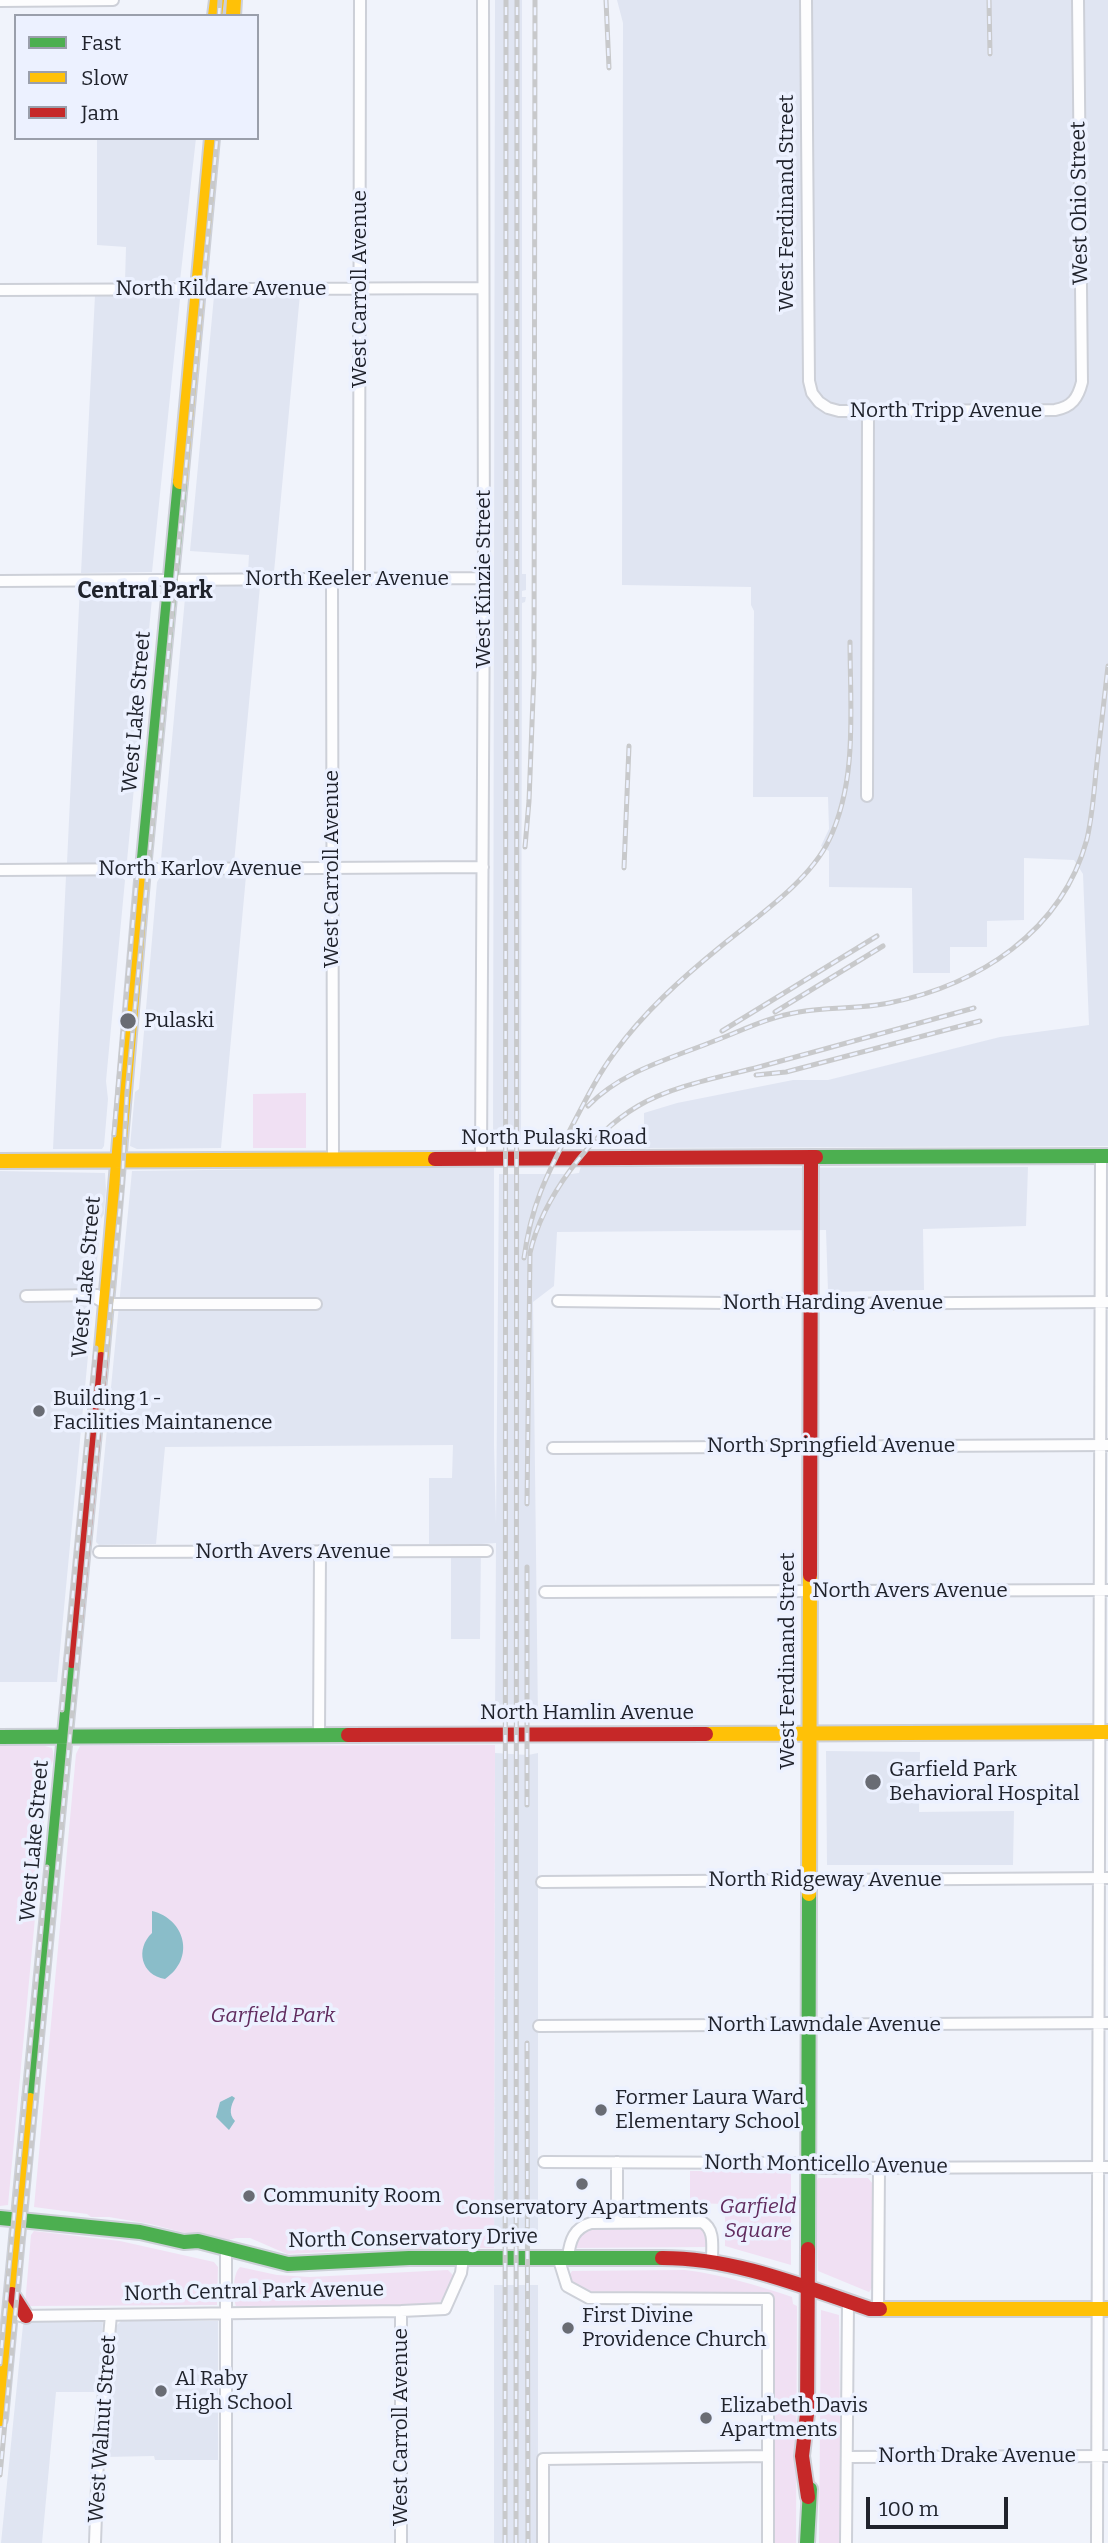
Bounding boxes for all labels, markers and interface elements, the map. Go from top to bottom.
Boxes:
legend [14,14,259,140]
text: Fast [81,30,121,56]
text: Slow [81,65,128,91]
street label: West Ferdinand Street [774,94,800,312]
text: Jam [81,100,119,126]
street label: West Ohio Street [1066,121,1094,285]
street label: West Carroll Avenue [347,190,373,388]
street label: North Kildare Avenue [115,276,327,302]
street label: North Tripp Avenue [850,398,1042,424]
street label: West Kinzie Street [471,490,497,668]
street label: North Keeler Avenue [245,566,449,592]
district label: Central Park [77,578,213,606]
street label: West Lake Street [117,630,157,794]
street label: West Carroll Avenue [319,770,345,968]
street label: North Karlov Avenue [98,856,302,882]
place label: Pulaski [144,1008,214,1034]
marker: Pulaski [118,1011,138,1031]
street label: North Pulaski Road [461,1125,647,1151]
street label: West Lake Street [67,1195,107,1359]
street label: North Harding Avenue [723,1290,943,1316]
place label: Building 1 - Facilities Maintanence [53,1386,273,1436]
marker: Building 1 - Facilities Maintanence [31,1403,47,1419]
street label: North Springfield Avenue [707,1433,955,1459]
street label: North Avers Avenue [195,1539,391,1565]
street label: West Ferdinand Street [775,1552,801,1770]
street label: North Avers Avenue [812,1578,1008,1604]
street label: North Hamlin Avenue [480,1700,694,1726]
place label: Garfield Park Behavioral Hospital [889,1757,1080,1807]
street label: West Lake Street [15,1759,55,1923]
marker: Garfield Park Behavioral Hospital [863,1772,883,1792]
street label: North Ridgeway Avenue [708,1867,942,1893]
park label: Garfield Park [211,2003,335,2029]
street label: North Lawndale Avenue [707,2012,941,2038]
place label: Former Laura Ward Elementary School [615,2085,805,2135]
marker: Former Laura Ward Elementary School [593,2102,609,2118]
street label: North Monticello Avenue [704,2150,948,2180]
marker: Conservatory Apartments [574,2176,590,2192]
place label: Community Room [263,2183,441,2209]
marker: Community Room [241,2188,257,2204]
park label: Garfield Square [719,2194,797,2244]
place label: Conservatory Apartments [455,2195,709,2221]
street label: North Conservatory Drive [288,2224,538,2254]
street label: North Central Park Avenue [124,2277,384,2307]
place label: First Divine Providence Church [582,2303,767,2353]
marker: First Divine Providence Church [560,2320,576,2336]
street label: West Carroll Avenue [388,2328,414,2526]
street label: West Walnut Street [84,2334,122,2524]
place label: Al Raby High School [175,2366,293,2416]
marker: Al Raby High School [153,2383,169,2399]
place label: Elizabeth Davis Apartments [720,2393,868,2443]
marker: Elizabeth Davis Apartments [698,2410,714,2426]
street label: North Drake Avenue [878,2443,1076,2469]
scale bar [870,2484,1012,2528]
text: 100 m [879,2496,939,2522]

